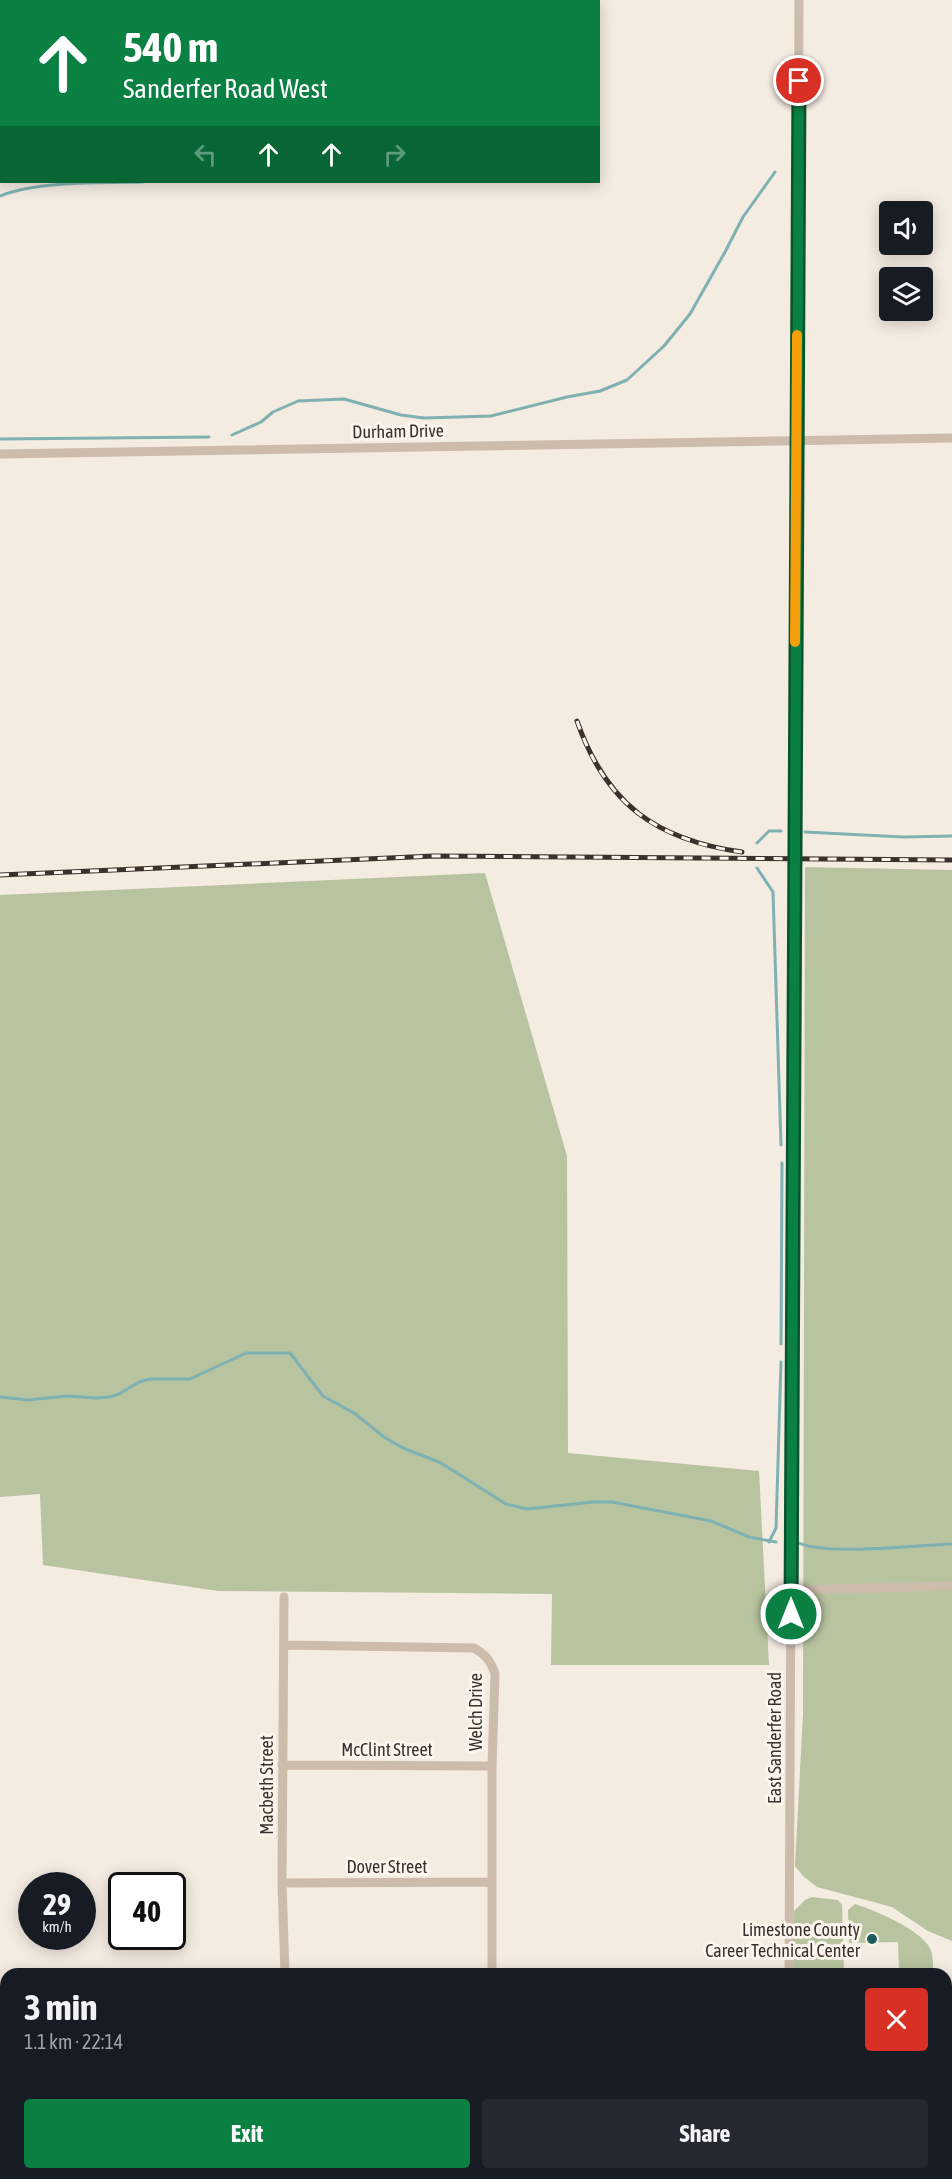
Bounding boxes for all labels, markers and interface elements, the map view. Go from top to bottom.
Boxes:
text: 540 m [123,23,218,71]
icon: ahead [24,24,102,102]
pin [773,55,824,106]
icon: arrive [782,64,815,97]
text: Sanderfer Road West [123,73,328,104]
icon: left [189,138,222,171]
icon: ahead [252,138,285,171]
icon: ahead [315,138,348,171]
icon: right [378,138,411,171]
map controls [879,201,933,321]
button: sound [879,201,933,255]
button: layers [879,267,933,321]
street label: Durham Drive [352,420,444,442]
position arrow [759,1582,823,1646]
street label: East Sanderfer Road [764,1672,785,1804]
street label: Welch Drive [465,1673,486,1751]
street label: Macbeth Street [256,1735,277,1835]
street label: McClint Street [341,1739,433,1760]
street label: Dover Street [346,1856,428,1877]
speed limit sign: 40 [108,1872,186,1950]
text: 29 [43,1887,71,1921]
text: km/h [42,1918,72,1935]
place label: Limestone County Career Technical Center [705,1919,861,1961]
marker: Limestone County Career Technical Center [865,1932,879,1946]
text: 3 min [24,1986,98,2028]
button: close [865,1988,928,2051]
text: 1.1 km · 22:14 [24,2030,123,2053]
button: Exit [24,2099,470,2168]
button: Share [482,2099,928,2168]

